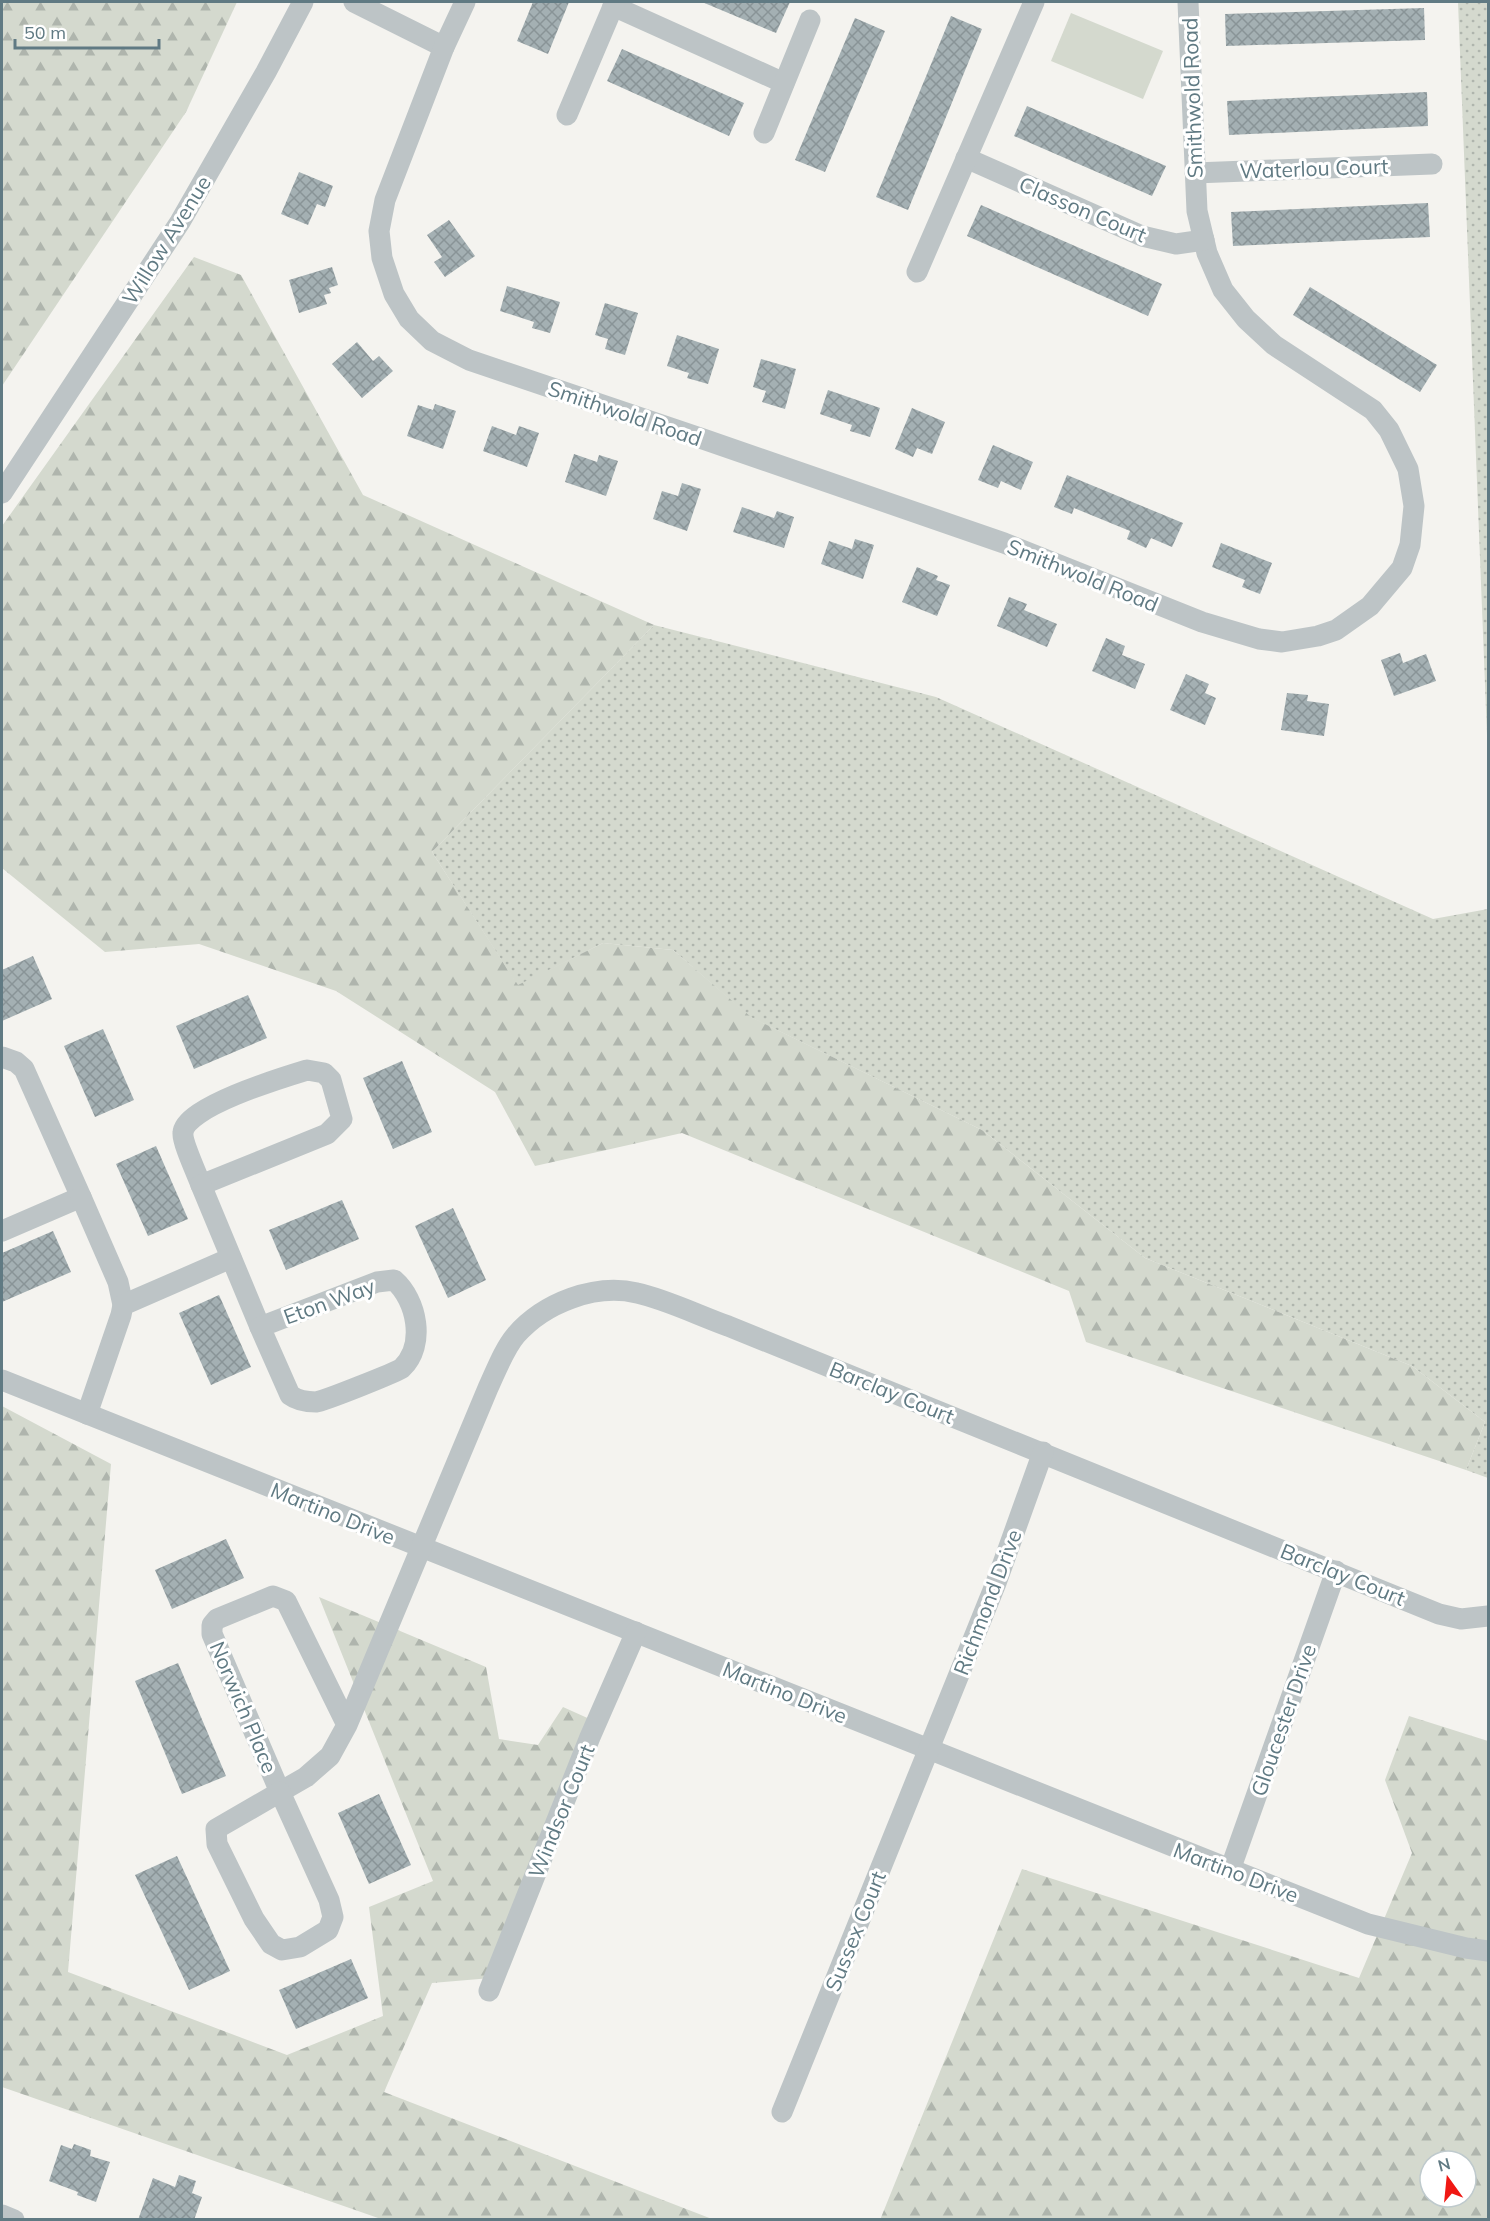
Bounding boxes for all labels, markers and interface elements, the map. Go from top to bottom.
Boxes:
scale bar [15,12,159,50]
street label: Smithwold Road [1176,17,1208,179]
text: 50 m [24,21,66,44]
street label: Waterlou Court [1239,152,1389,184]
street label: Classon Court [1015,170,1151,248]
street label: Willow Avenue [116,171,216,309]
street label: Smithwold Road [545,375,705,451]
street label: Smithwold Road [1004,533,1162,617]
street label: Eton Way [280,1273,378,1329]
street label: Barclay Court [826,1355,958,1429]
street label: Martino Drive [267,1476,399,1550]
street label: Richmond Drive [947,1526,1027,1678]
street label: Barclay Court [1277,1537,1409,1611]
street label: Norwich Place [205,1637,283,1777]
street label: Gloucester Drive [1245,1641,1321,1799]
street label: Martino Drive [719,1655,851,1729]
street label: Windsor Court [522,1740,600,1882]
street label: Martino Drive [1170,1836,1302,1908]
street label: Sussex Court [819,1867,891,1995]
north arrow [1418,2149,1478,2209]
text: N [1436,2153,1453,2176]

